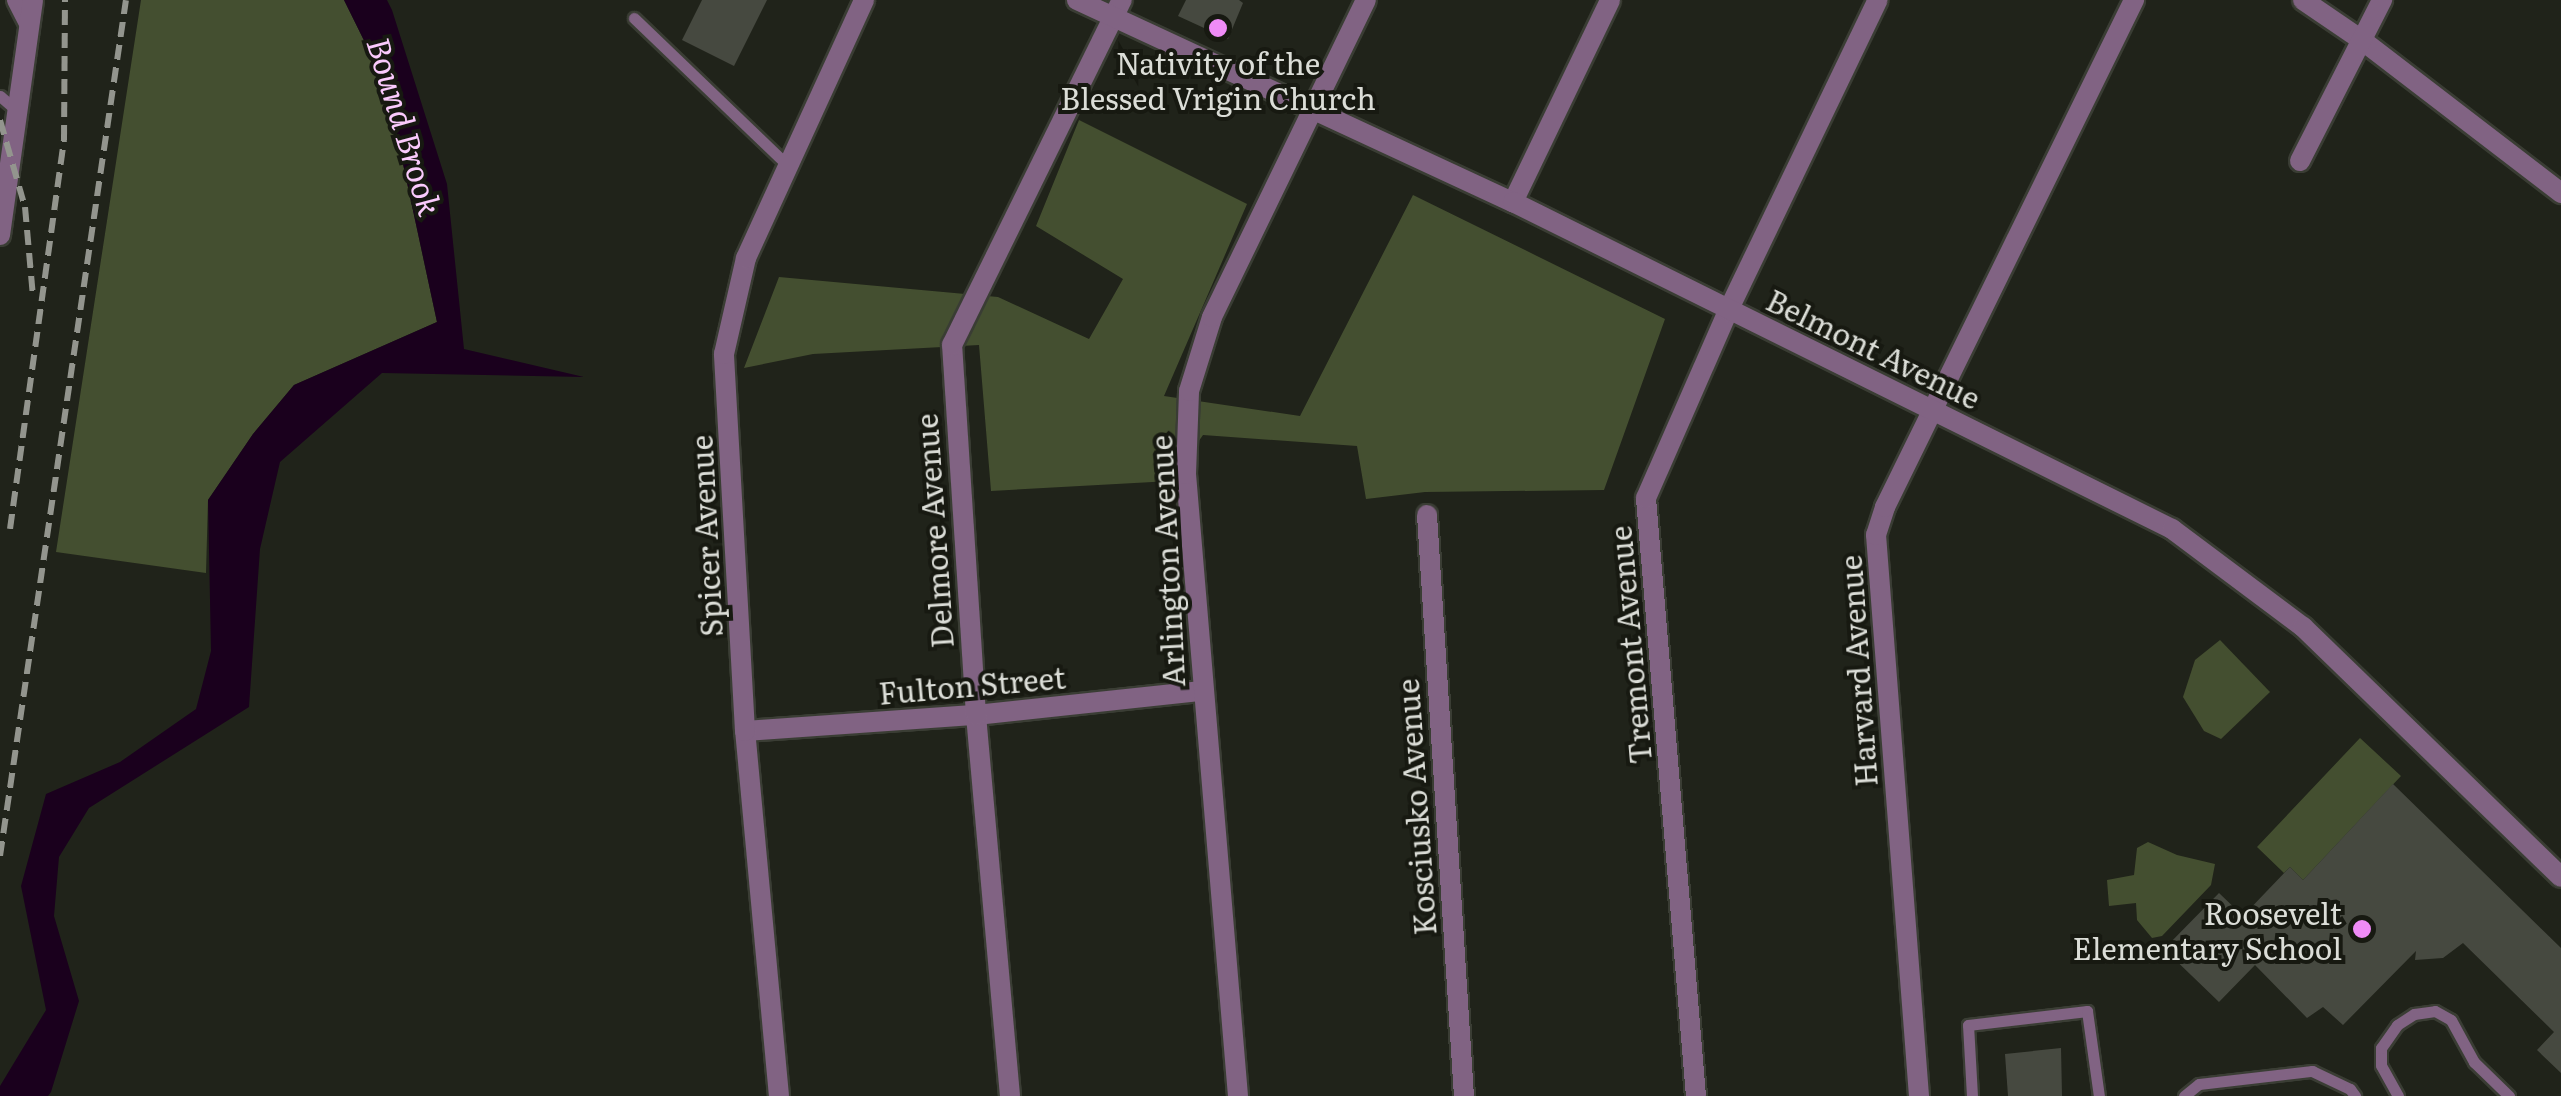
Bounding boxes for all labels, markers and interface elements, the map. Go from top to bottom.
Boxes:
marker: Nativity of the Blessed Vrigin Church [1207,17,1229,39]
water label: Bound Brook [361,32,451,220]
place label: Nativity of the Blessed Vrigin Church [1060,44,1376,114]
street label: Belmont Avenue [1761,281,1987,415]
street label: Delmore Avenue [907,413,959,649]
street label: Spicer Avenue [682,434,728,638]
street label: Arlington Avenue [1141,434,1191,688]
street label: Tremont Avenue [1601,524,1657,766]
street label: Harvard Avenue [1831,554,1883,788]
street label: Fulton Street [877,658,1067,710]
street label: Kosciusko Avenue [1388,677,1442,937]
place label: Roosevelt Elementary School [2073,894,2342,964]
marker: Roosevelt Elementary School [2351,918,2373,940]

